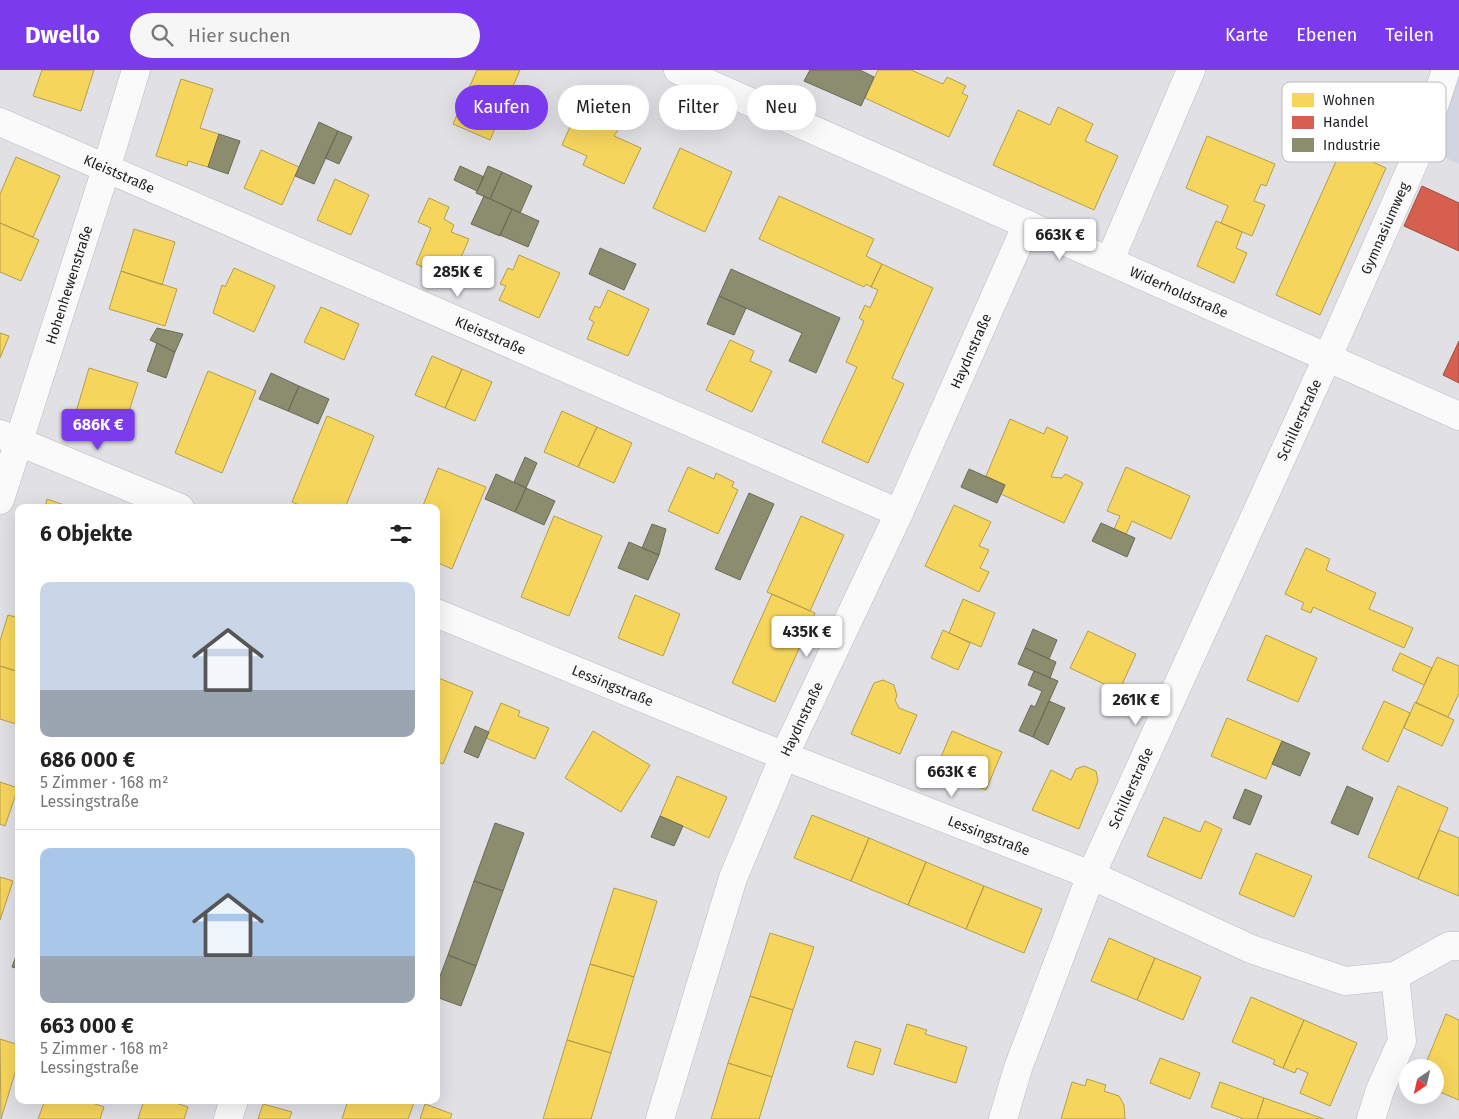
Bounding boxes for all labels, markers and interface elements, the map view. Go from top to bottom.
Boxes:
search box [130,13,480,58]
text: Dwello [25,21,100,49]
icon: search [148,21,176,49]
text: Hier suchen [188,24,291,47]
text: Karte [1225,24,1268,46]
text: Ebenen [1296,24,1357,46]
text: Teilen [1385,24,1434,46]
legend [1282,82,1446,162]
chip: Kaufen [455,85,548,130]
chip: Mieten [558,85,649,130]
chip: Filter [659,85,737,130]
chip: Neu [747,85,816,130]
text: Wohnen [1323,92,1375,109]
text: Handel [1323,114,1368,131]
text: Industrie [1323,137,1380,154]
street label: Kleiststraße [81,151,157,197]
street label: Gymnasiumweg [1357,179,1413,277]
pin: 663K € [1019,218,1101,261]
street label: Hohenhewenstraße [42,223,96,346]
text: 663K € [1035,225,1085,244]
pin: 285K € [417,256,499,298]
text: 285K € [433,262,483,281]
street label: Widerholdstraße [1127,263,1231,322]
street label: Haydnstraße [947,311,995,391]
street label: Kleiststraße [452,313,528,359]
street label: Schillerstraße [1273,377,1325,463]
pin: 686K € [57,408,139,451]
text: 686K € [73,415,123,434]
icon: filters [387,520,415,548]
text: 6 Objekte [40,521,132,547]
icon: home [183,615,273,705]
pin: 435K € [766,616,848,658]
text: 435K € [782,622,832,641]
street label: Lessingstraße [569,662,656,710]
street label: Haydnstraße [777,679,827,759]
pin: 261K € [1095,684,1177,726]
text: 261K € [1112,690,1160,709]
street label: Schillerstraße [1105,745,1157,832]
text: 686 000 € [40,747,135,773]
pin: 663K € [911,756,993,798]
text: 663K € [927,762,977,781]
text: 5 Zimmer · 168 m² [40,773,168,792]
text: Lessingstraße [40,792,139,811]
street label: Lessingstraße [945,812,1032,859]
icon: home [183,880,273,970]
text: 663 000 € [40,1013,134,1039]
text: 5 Zimmer · 168 m² [40,1039,168,1058]
text: Lessingstraße [40,1058,139,1077]
north arrow [1399,1059,1444,1104]
map controls [1399,1059,1444,1104]

